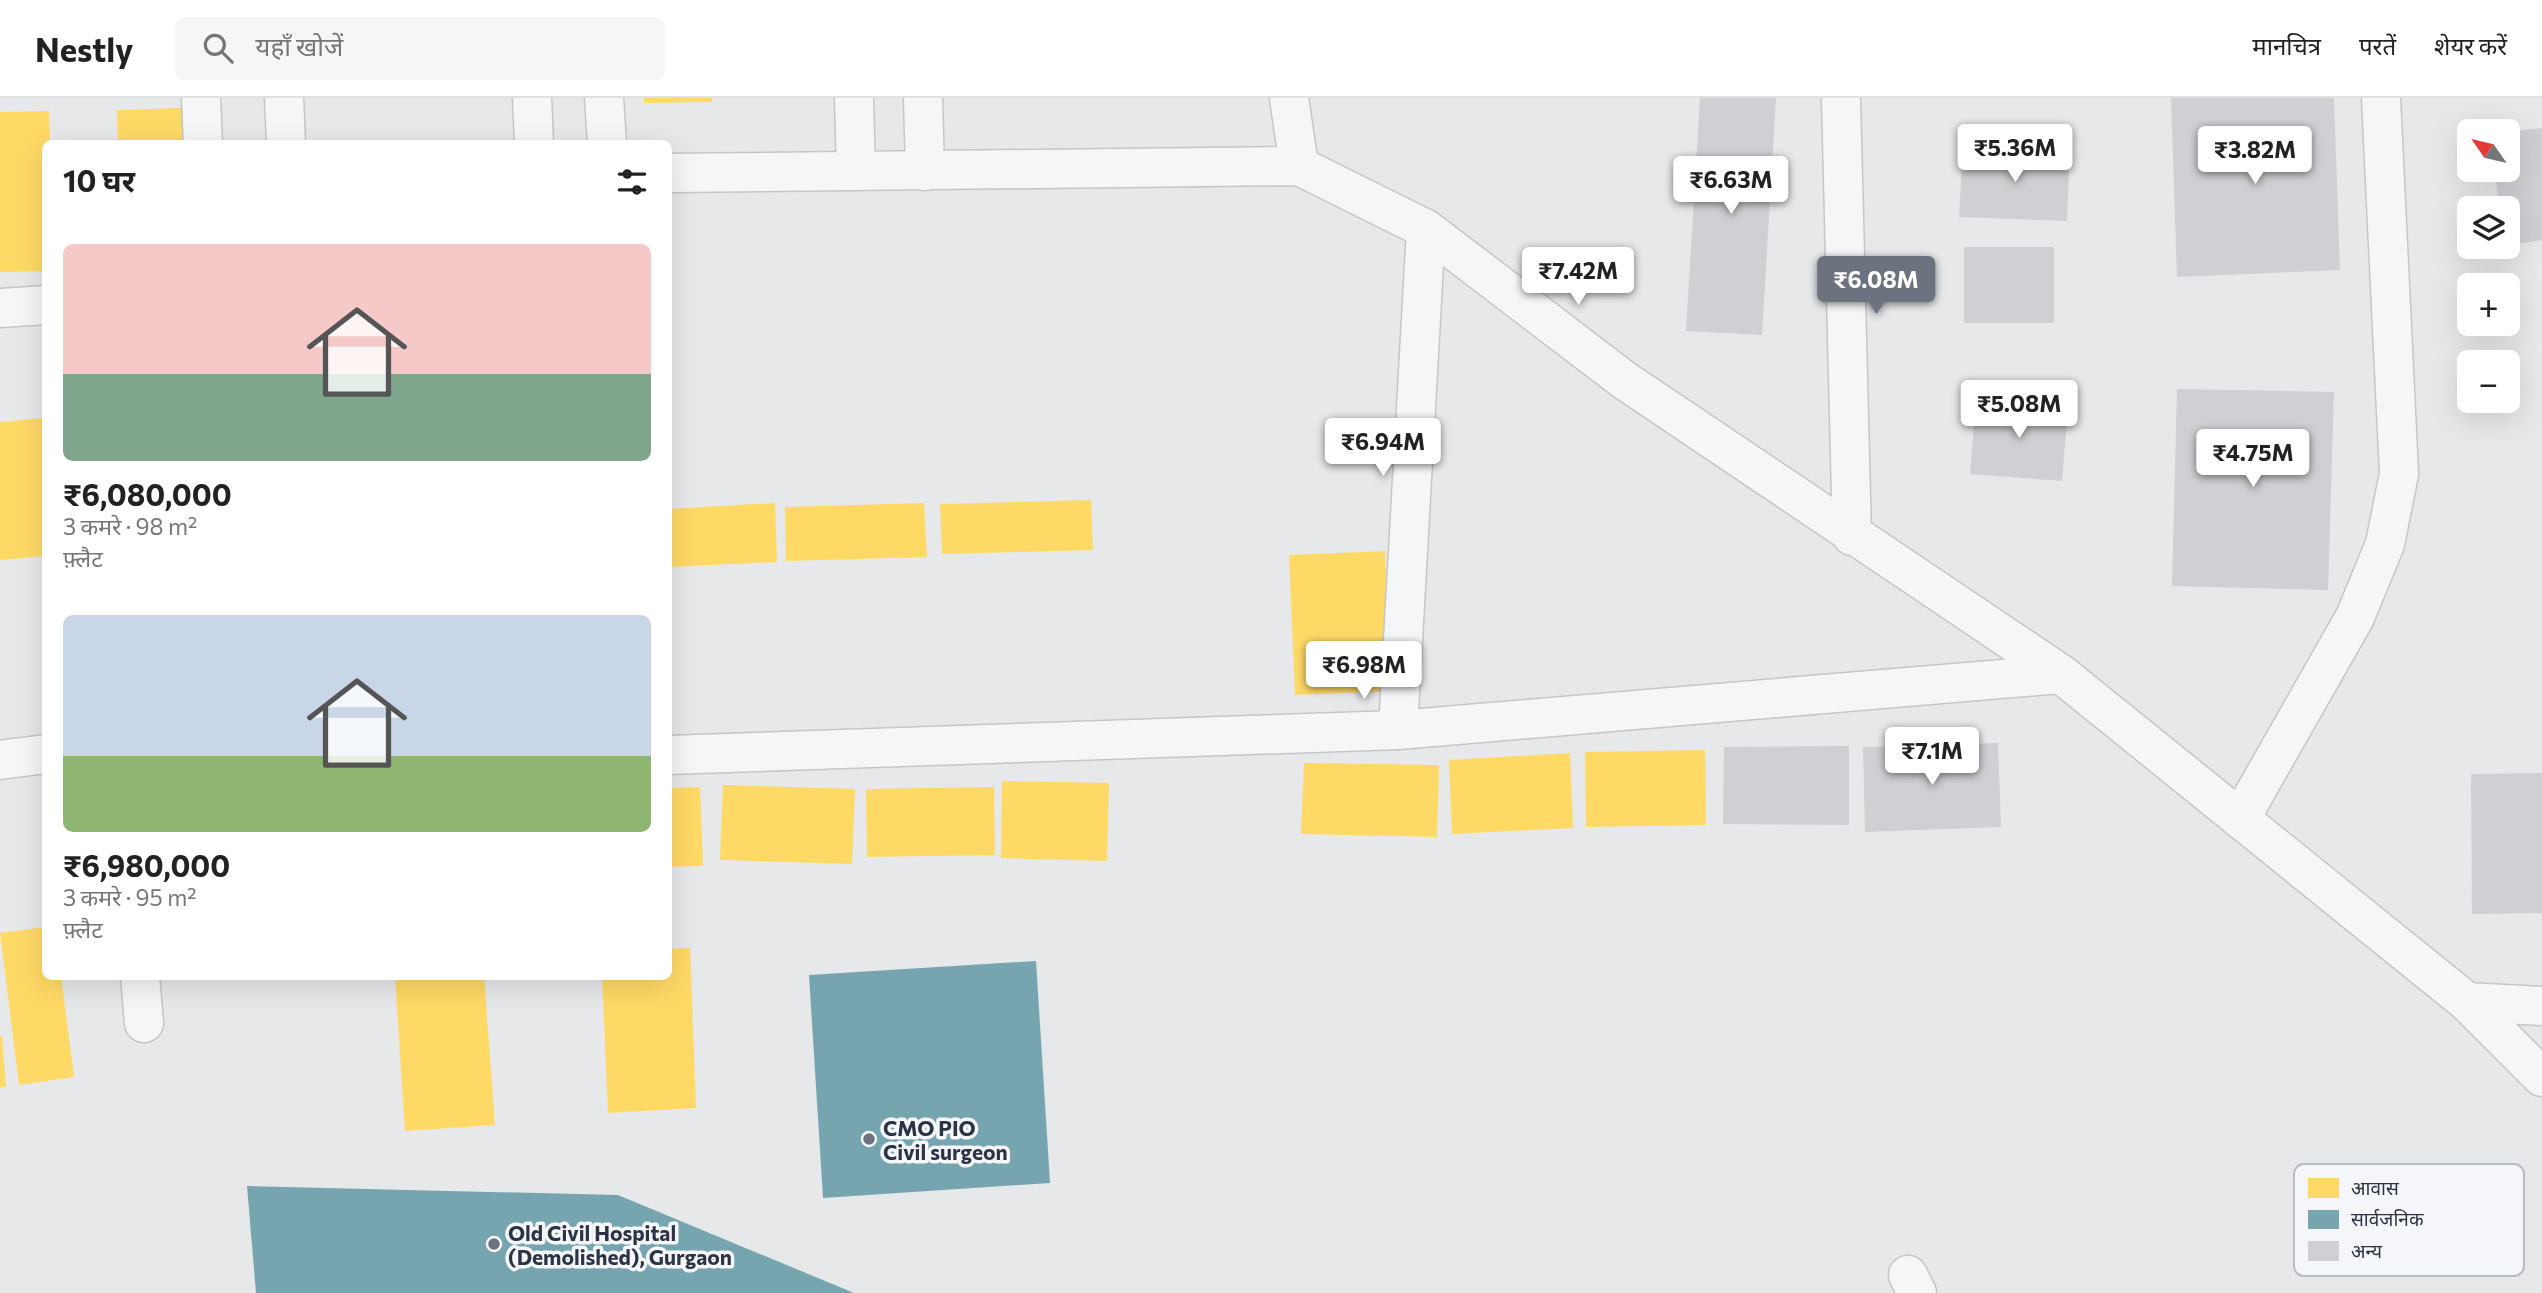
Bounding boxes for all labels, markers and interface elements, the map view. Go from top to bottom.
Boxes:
search box [175,17,665,80]
text: Nestly [35,28,133,69]
icon: search [199,29,237,67]
text: यहाँ खोजें [255,30,343,61]
text: मानचित्र [2252,31,2321,60]
text: परतें [2359,31,2396,60]
text: शेयर करें [2434,31,2507,60]
north arrow [2457,119,2520,182]
map controls [2457,119,2520,413]
pin: ₹5.36M [1958,125,2072,184]
pin: ₹3.82M [2198,126,2312,186]
text: ₹5.36M [1973,133,2057,161]
text: ₹3.82M [2214,135,2296,163]
pin: ₹6.63M [1674,156,1788,216]
text: 10 घर [63,161,135,198]
icon: filters [613,163,651,201]
text: ₹6.63M [1689,165,1773,193]
button: layers [2457,196,2520,259]
pin: ₹7.42M [1521,248,1635,307]
text: ₹7.42M [1538,256,1618,284]
pin: ₹6.08M [1819,256,1933,316]
text: ₹6.08M [1833,265,1919,293]
button: + [2457,273,2520,336]
icon: home [294,289,420,415]
button: − [2457,350,2520,413]
pin: ₹5.08M [1962,380,2076,440]
text: ₹5.08M [1977,389,2061,417]
pin: ₹6.94M [1326,418,1440,478]
text: ₹6.94M [1341,427,1425,455]
pin: ₹4.75M [2196,430,2310,489]
text: ₹4.75M [2212,438,2294,466]
text: ₹6,080,000 [63,475,232,512]
text: 3 कमरे · 98 m² [63,512,197,540]
text: फ़्लैट [63,544,103,572]
pin: ₹6.98M [1307,642,1421,701]
text: ₹6.98M [1322,650,1406,678]
icon: home [294,660,420,786]
pin: ₹7.1M [1883,728,1981,787]
text: ₹7.1M [1901,736,1963,764]
text: ₹6,980,000 [63,846,230,883]
text: 3 कमरे · 95 m² [63,883,196,911]
text: फ़्लैट [63,915,103,943]
place label: CMO PIO Civil surgeon [883,1115,1008,1164]
marker: CMO PIO Civil surgeon [861,1131,877,1147]
legend [2294,1164,2524,1276]
text: आवास [2351,1176,2400,1199]
text: सार्वजनिक [2351,1207,2424,1230]
place label: Old Civil Hospital (Demolished), Gurgaon [508,1220,732,1269]
marker: Old Civil Hospital (Demolished), Gurgaon [486,1236,502,1252]
text: अन्य [2351,1239,2383,1262]

